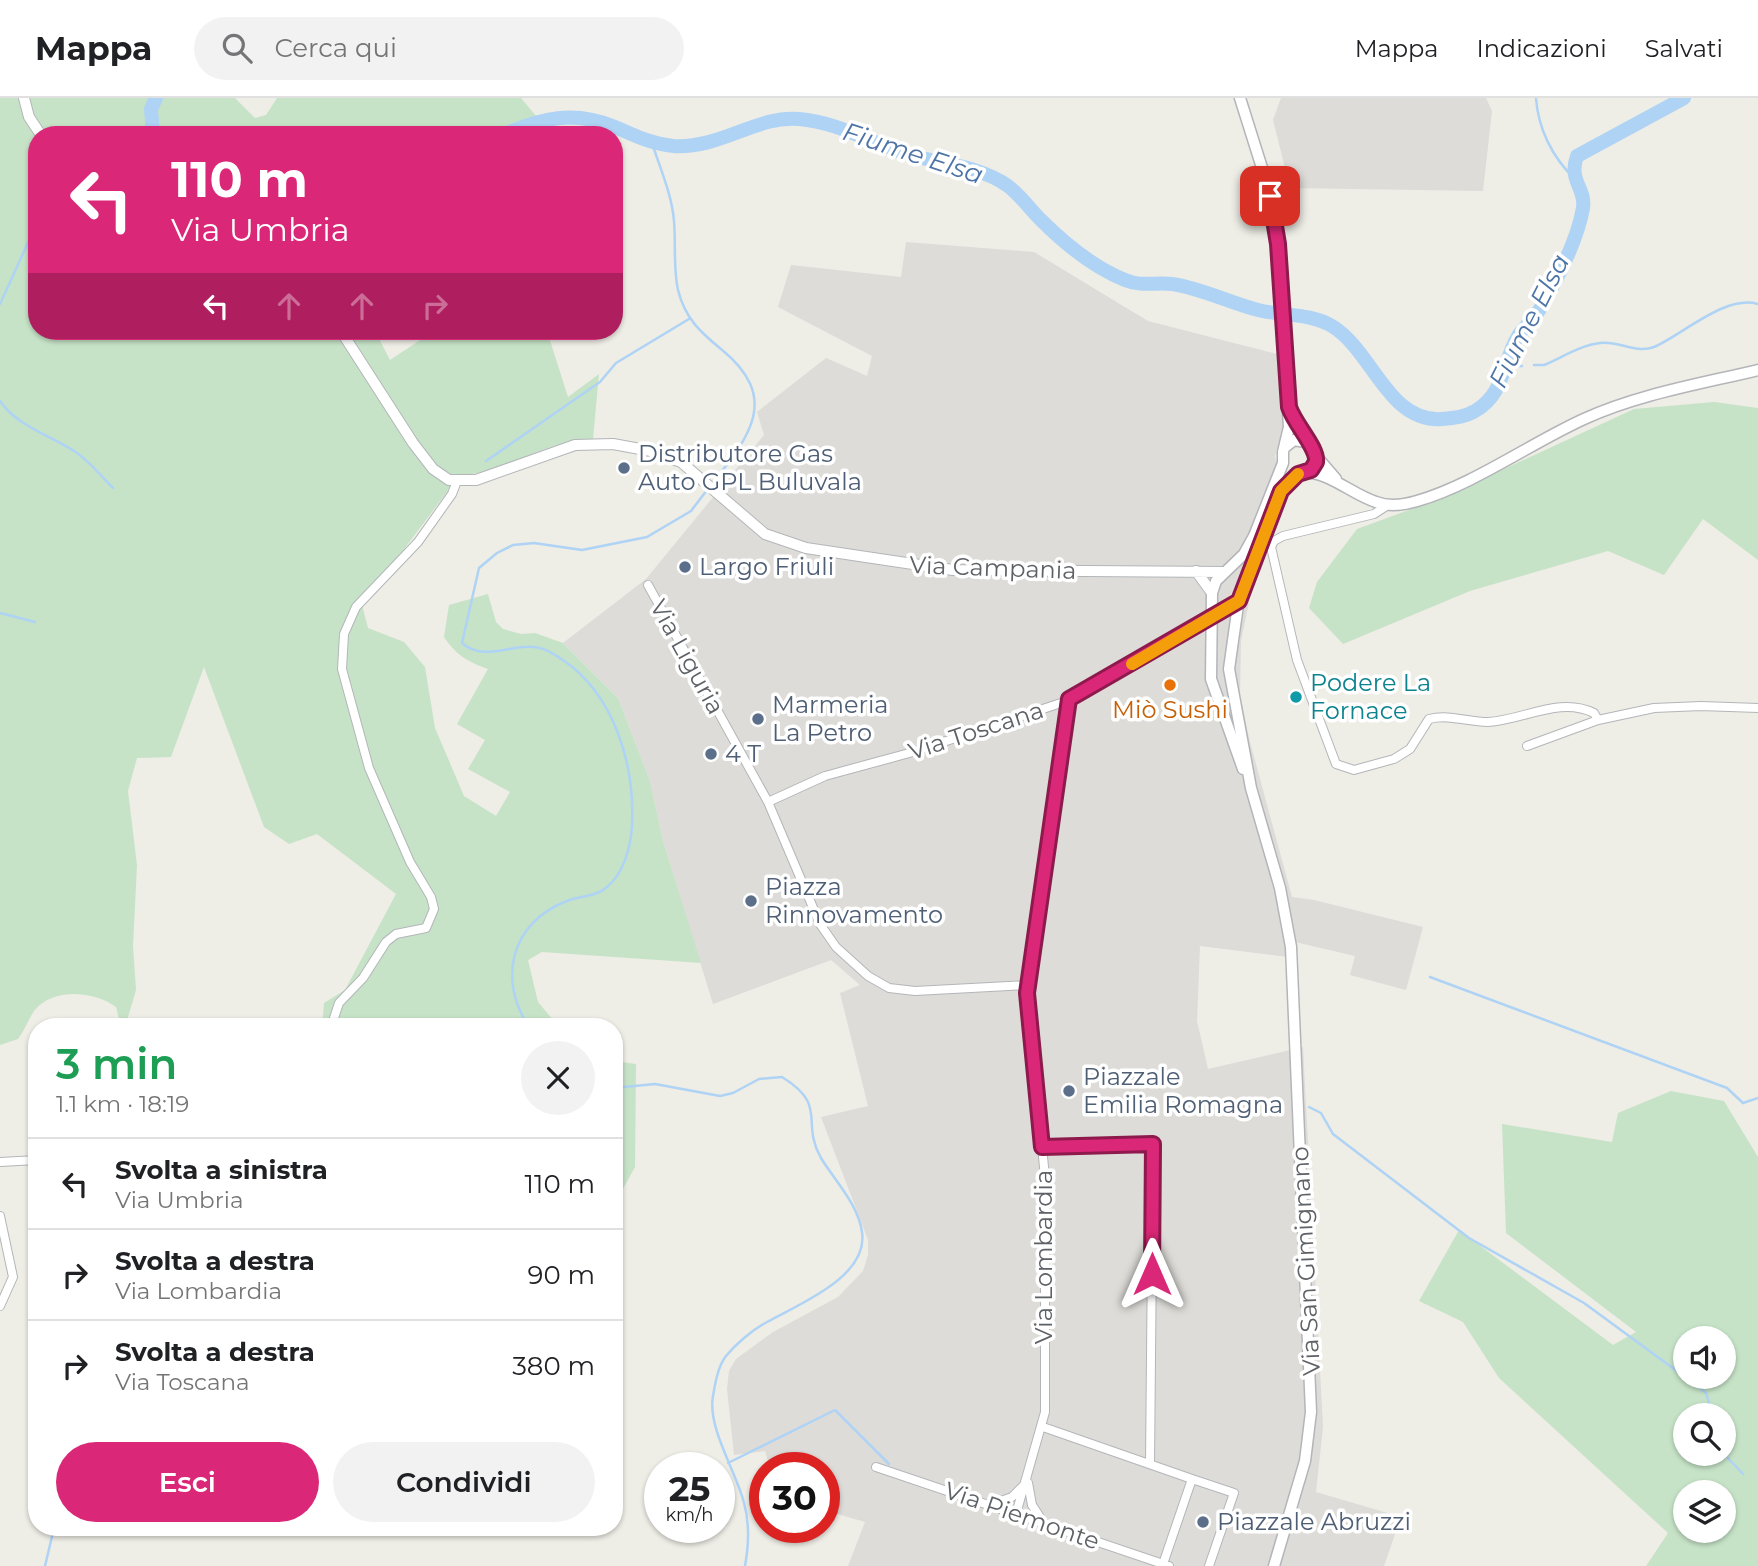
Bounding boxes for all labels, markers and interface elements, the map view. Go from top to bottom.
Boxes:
search box [194,17,684,80]
text: Mappa [35,28,152,68]
icon: search [218,29,256,67]
text: Cerca qui [274,32,397,64]
text: Mappa [1355,34,1438,63]
text: Indicazioni [1476,34,1607,63]
text: Salvati [1645,34,1723,63]
water label: Fiume Elsa [839,115,987,191]
text: 110 m [171,150,308,209]
icon: left [56,154,147,245]
pin [1240,166,1300,226]
icon: arrive [1251,177,1289,215]
text: Via Umbria [171,210,350,249]
water label: Fiume Elsa [1482,249,1576,393]
icon: left [197,287,235,325]
icon: ahead [270,287,308,325]
icon: ahead [343,287,381,325]
icon: right [416,287,454,325]
place label: Distributore Gas Auto GPL Buluvala [638,439,862,496]
marker: Distributore Gas Auto GPL Buluvala [616,460,632,476]
street label: Via Campania [909,550,1077,585]
place label: Largo Friuli [699,552,834,581]
marker: Largo Friuli [677,559,693,575]
street label: Via Liguria [644,594,731,719]
place label: Podere La Fornace [1310,668,1431,725]
marker: Miò Sushi [1162,677,1178,693]
marker: Podere La Fornace [1288,689,1304,705]
place label: Marmeria La Petro [772,690,889,747]
street label: Via Toscana [905,695,1047,766]
place label: Miò Sushi [1112,695,1228,724]
marker: Marmeria La Petro [750,711,766,727]
place label: 4 T [725,739,761,768]
marker: 4 T [703,746,719,762]
place label: Piazza Rinnovamento [765,872,943,929]
marker: Piazza Rinnovamento [743,893,759,909]
text: 3 min [56,1038,177,1090]
button: close [521,1041,595,1115]
place label: Piazzale Emilia Romagna [1083,1062,1283,1119]
marker: Piazzale Emilia Romagna [1061,1083,1077,1099]
text: 1.1 km · 18:19 [56,1090,189,1118]
street label: Via San Gimignano [1285,1146,1326,1376]
text: Svolta a sinistra [115,1154,328,1186]
icon: left [56,1165,94,1203]
text: 110 m [525,1168,595,1200]
street label: Via Lombardia [1029,1170,1058,1344]
text: Via Umbria [115,1186,243,1214]
position arrow [1115,1237,1189,1311]
text: Svolta a destra [115,1245,315,1277]
icon: right [56,1256,94,1294]
text: 90 m [528,1259,595,1291]
text: Via Lombardia [115,1277,282,1305]
map controls [1673,1326,1736,1543]
button: sound [1673,1326,1736,1389]
text: Svolta a destra [115,1336,315,1368]
icon: right [56,1347,94,1385]
text: 380 m [512,1350,595,1382]
text: Via Toscana [115,1368,250,1396]
button: search [1673,1403,1736,1466]
button: Esci [56,1442,319,1522]
button: Condividi [333,1442,595,1522]
speed limit sign: 30 [749,1452,840,1543]
text: 25 [669,1467,710,1510]
street label: Via Piemonte [941,1475,1103,1556]
button: layers [1673,1480,1736,1543]
text: km/h [665,1504,714,1526]
place label: Piazzale Abruzzi [1217,1507,1411,1536]
marker: Piazzale Abruzzi [1195,1514,1211,1530]

